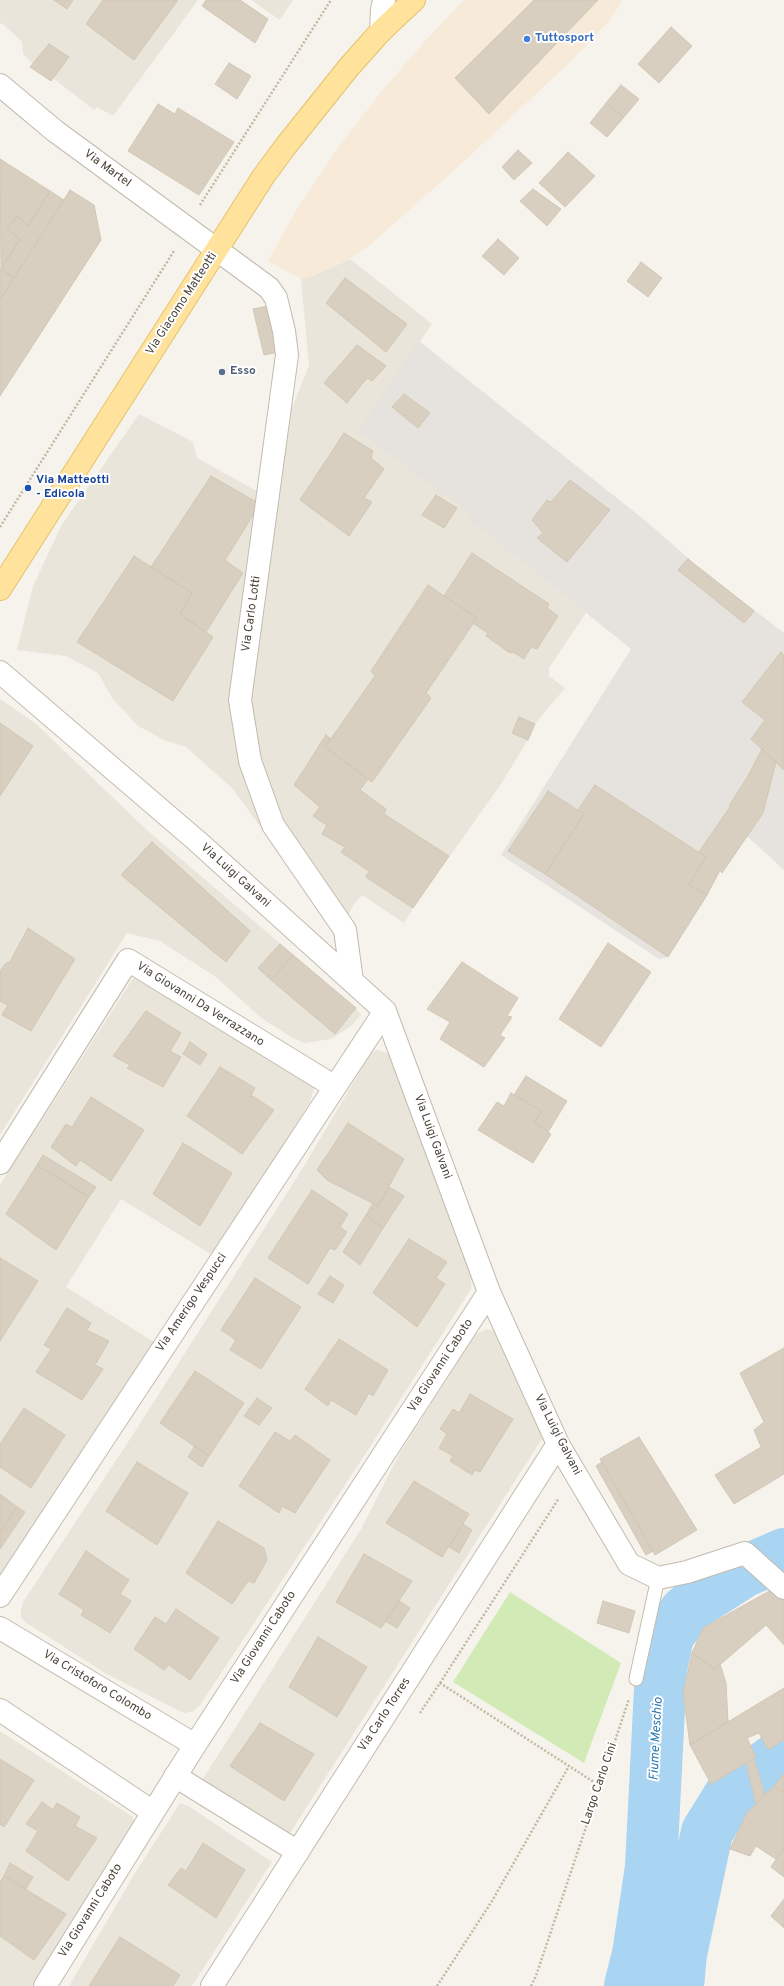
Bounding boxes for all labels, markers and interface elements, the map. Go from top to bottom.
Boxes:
place label: Tuttosport [535,32,594,46]
marker: Tuttosport [522,34,532,44]
street label: Via Martel [81,147,133,191]
street label: Via Giacomo Matteotti [143,250,221,358]
place label: Esso [230,365,256,379]
marker: Esso [217,367,227,377]
place label: Via Matteotti - Edicola [36,474,109,502]
marker: Via Matteotti - Edicola [23,483,33,493]
street label: Via Carlo Lotti [240,575,264,653]
street label: Via Luigi Galvani [197,841,273,911]
street label: Via Giovanni Da Verrazzano [134,960,266,1050]
street label: Via Luigi Galvani [410,1093,454,1181]
street label: Via Amerigo Vespucci [154,1251,230,1355]
street label: Via Giovanni Caboto [405,1317,477,1415]
street label: Via Luigi Galvani [530,1392,584,1478]
street label: Via Giovanni Caboto [228,1589,300,1687]
street label: Via Cristoforo Colombo [40,1648,154,1724]
street label: Via Carlo Torres [356,1675,414,1755]
water label: Fiume Meschio [647,1697,667,1781]
street label: Largo Carlo Cini [579,1741,621,1827]
street label: Via Giovanni Caboto [56,1861,126,1961]

